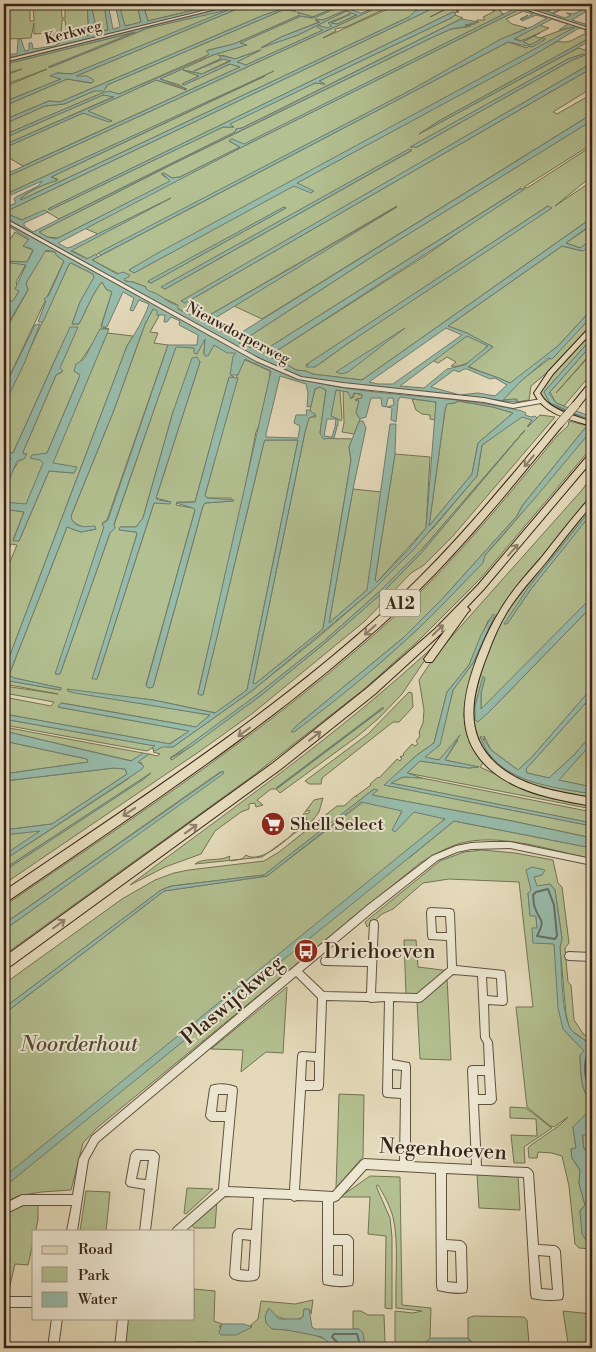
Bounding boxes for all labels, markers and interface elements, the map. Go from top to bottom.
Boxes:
street label: Kerkweg [43,16,104,49]
street label: Nieuwdorperweg [182,298,293,369]
one-way arrow [524,454,535,467]
one-way arrow [508,544,519,557]
road number: A12 [380,590,420,616]
one-way arrow [364,624,377,636]
one-way arrow [432,624,444,636]
one-way arrow [237,727,251,737]
one-way arrow [308,731,321,742]
one-way arrow [122,807,136,817]
supermarket icon: Shell Select [260,811,286,837]
place label: Shell Select [290,813,384,836]
one-way arrow [184,823,197,834]
one-way arrow [52,919,66,929]
bus stop icon: Driehoeven [293,938,319,964]
place label: Driehoeven [324,939,436,965]
street label: Plaswijckweg [176,950,289,1051]
park label: Noorderhout [19,1032,139,1058]
street label: Negenhoeven [378,1134,508,1166]
legend [32,1230,195,1320]
text: Road [78,1240,113,1259]
text: Park [78,1266,110,1285]
text: Water [77,1290,118,1309]

